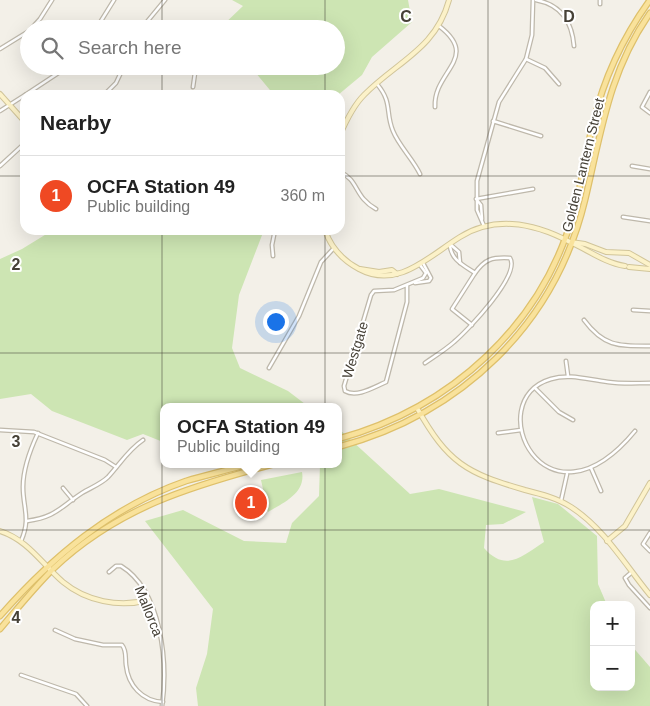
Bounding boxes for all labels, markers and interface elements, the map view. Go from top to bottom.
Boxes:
text: C [400,8,412,25]
text: D [563,8,575,25]
search box [20,20,345,75]
icon: search [38,34,66,62]
text: Search here [78,37,182,58]
street label: Golden Lantern Street [559,96,607,234]
text: Nearby [40,111,111,134]
text: OCFA Station 49 [87,176,235,197]
text: 1 [52,187,60,204]
text: 360 m [281,187,325,204]
text: Public building [87,198,190,215]
text: 2 [12,256,21,273]
your location [263,309,289,335]
street label: Westgate [339,319,371,380]
popup [160,403,342,468]
text: OCFA Station 49 [177,416,325,437]
text: 3 [12,433,21,450]
text: Public building [177,438,280,455]
pin: 1 [235,484,267,522]
street label: Mallorca [132,583,166,639]
map controls [590,601,635,691]
button: + [590,601,635,646]
text: 4 [12,609,21,626]
button: − [590,646,635,691]

